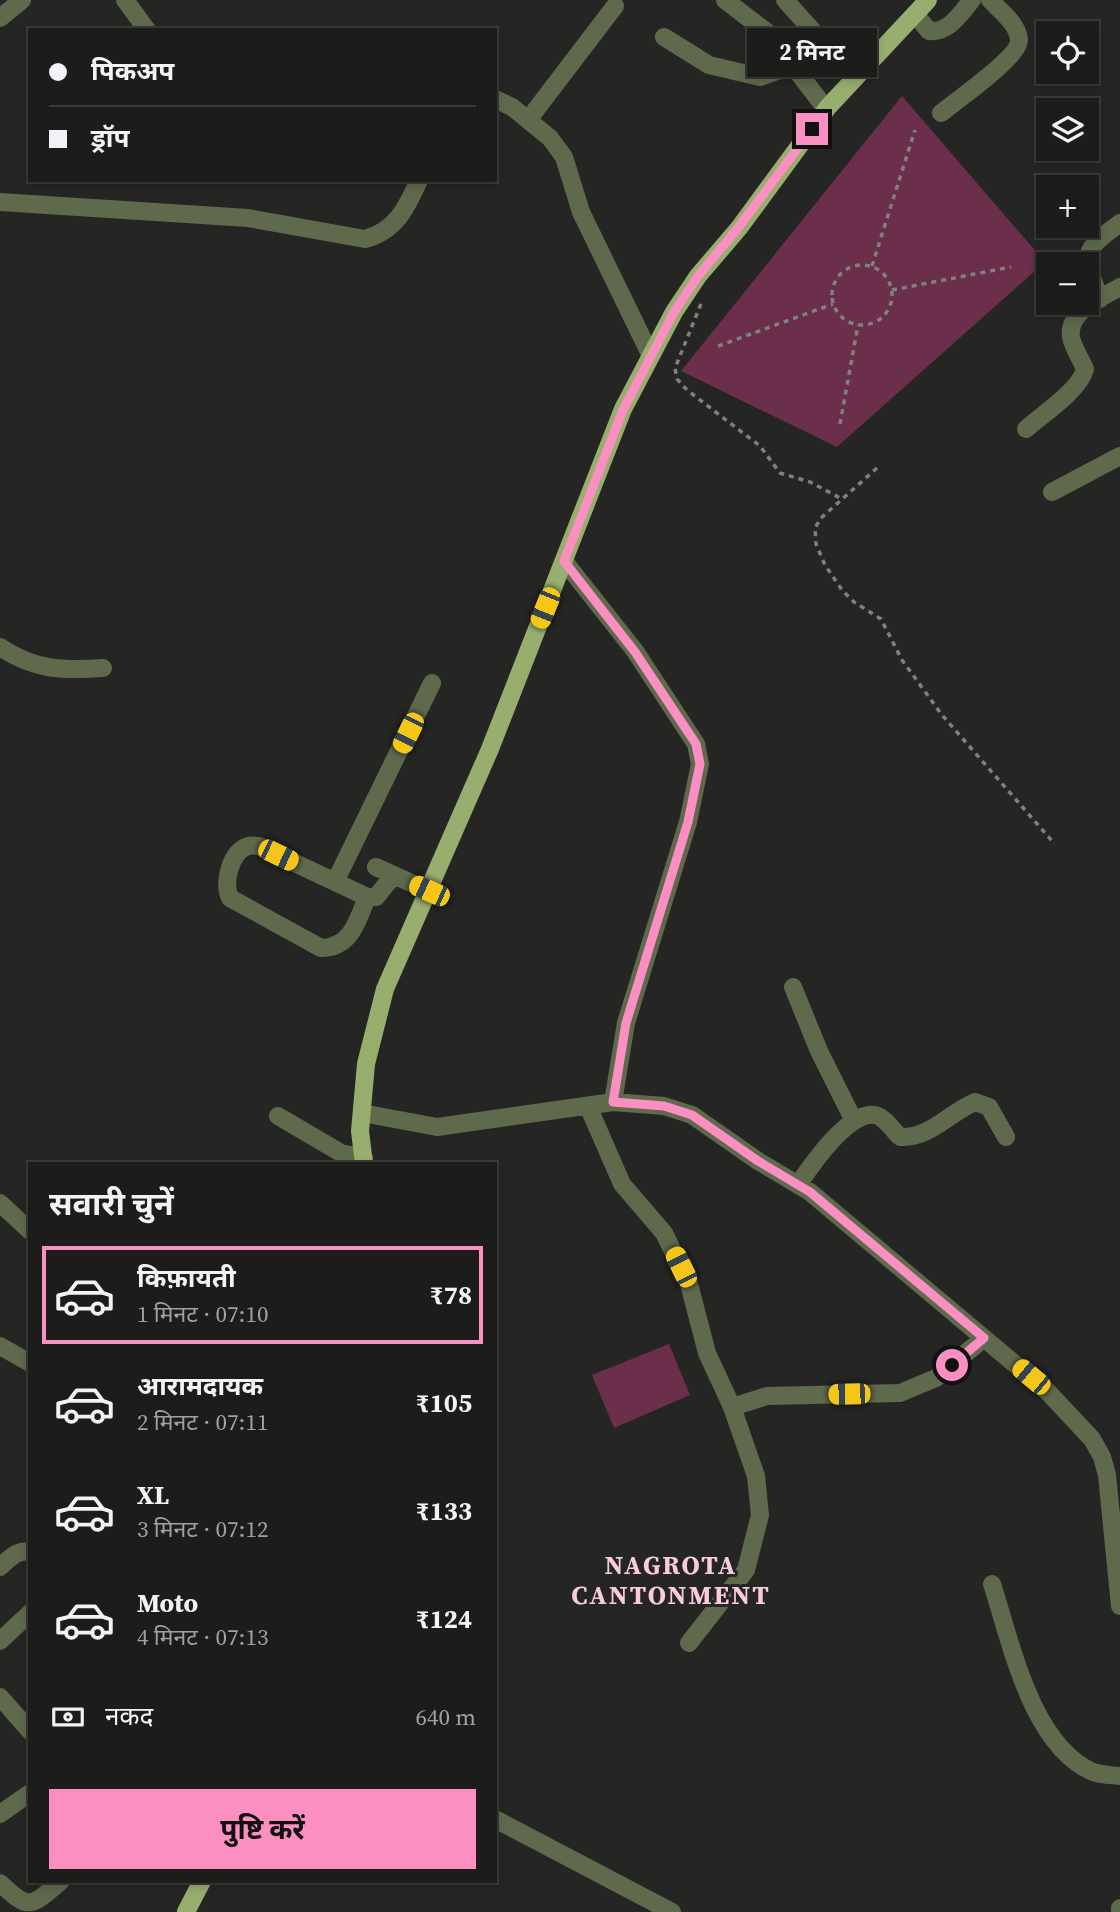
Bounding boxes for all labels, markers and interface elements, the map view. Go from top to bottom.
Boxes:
map controls [1036,21,1099,315]
button: locate [1036,21,1099,84]
callout: 2 मिनट [747,27,877,76]
text: 2 मिनट [779,36,845,68]
text: पिकअप [91,53,174,89]
button: layers [1036,98,1099,161]
route end [796,113,828,145]
text: ड्रॉप [91,120,129,156]
button: + [1036,175,1099,238]
button: − [1036,252,1099,315]
car [528,585,563,631]
car [390,710,427,756]
car [255,836,302,874]
car [406,873,453,909]
text: सवारी चुनें [49,1182,174,1226]
car [663,1244,700,1290]
text: किफ़ायती [137,1260,236,1296]
icon: car [53,1264,116,1327]
text: ₹78 [430,1277,472,1313]
text: 1 मिनट · 07:10 [137,1298,268,1330]
route start [936,1349,968,1381]
car [1009,1355,1054,1399]
text: आरामदायक [137,1368,263,1404]
icon: car [53,1372,116,1435]
car [828,1383,871,1405]
text: ₹105 [416,1385,472,1421]
text: 2 मिनट · 07:11 [137,1406,268,1438]
text: XL [137,1477,169,1513]
icon: car [53,1480,116,1543]
text: ₹133 [416,1493,472,1529]
text: 3 मिनट · 07:12 [137,1513,268,1545]
district label: NAGROTA CANTONMENT [571,1547,771,1613]
text: Moto [137,1585,198,1621]
icon: car [53,1588,116,1651]
text: ₹124 [416,1601,472,1637]
text: 4 मिनट · 07:13 [137,1621,268,1653]
icon: cash [49,1698,87,1736]
text: नकद [105,1698,153,1734]
text: 640 m [415,1701,476,1733]
button: पुष्टि करें [49,1789,476,1869]

